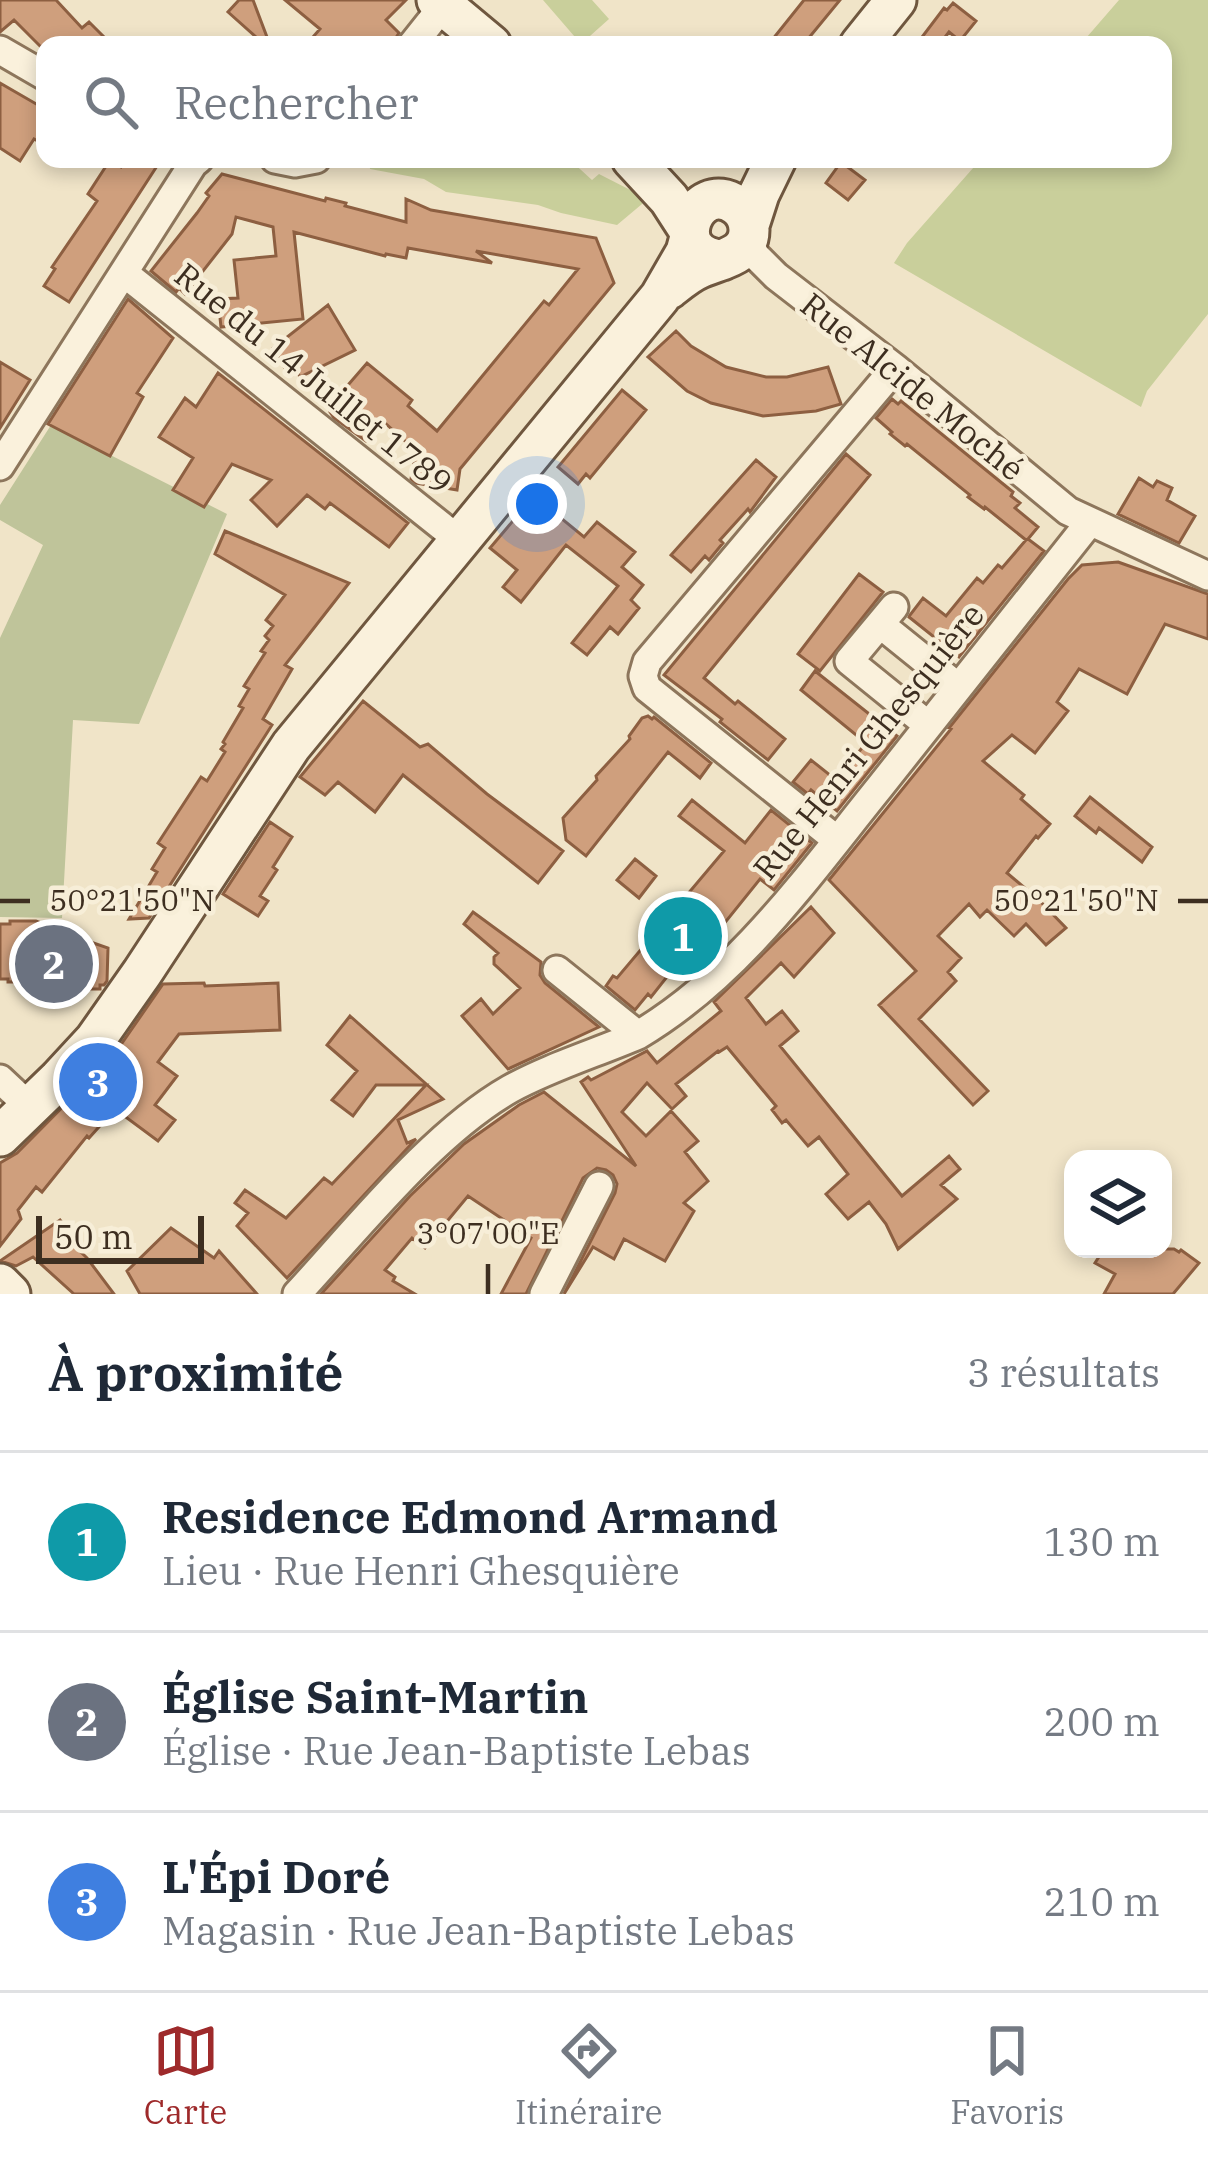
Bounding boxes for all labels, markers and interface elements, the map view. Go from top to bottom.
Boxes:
search box [36,36,1172,168]
icon: search [78,69,144,135]
text: Rechercher [174,73,418,131]
street label: Rue du 14 Juillet 1789 [166,253,462,503]
street label: Rue Alcide Moché [792,282,1034,490]
your location [507,474,567,534]
street label: Rue Henri Ghesquière [743,594,993,888]
text: 50°21'50"N [50,880,215,919]
text: 50°21'50"N [994,880,1159,919]
pin: 1 [644,891,722,981]
pin: 2 [15,919,93,1009]
pin: 3 [59,1037,137,1127]
map controls [1064,1150,1172,1258]
button: layers [1064,1150,1172,1258]
scale bar [36,1210,204,1263]
text: 3°07'00"E [417,1213,559,1252]
text: 50 m [54,1215,133,1258]
text: À proximité [48,1339,343,1405]
text: 3 résultats [967,1347,1160,1398]
text: Residence Edmond Armand [162,1487,778,1545]
text: 1 [75,1516,99,1567]
text: 130 m [1044,1516,1160,1567]
text: Lieu · Rue Henri Ghesquière [162,1545,680,1596]
text: Église Saint-Martin [162,1667,589,1725]
text: 2 [75,1696,99,1747]
text: 200 m [1044,1696,1160,1747]
text: Église · Rue Jean-Baptiste Lebas [162,1725,751,1776]
text: L'Épi Doré [162,1847,390,1905]
text: 3 [75,1876,99,1927]
text: 210 m [1044,1876,1160,1927]
text: Magasin · Rue Jean-Baptiste Lebas [162,1905,795,1956]
tab: Carte [144,2018,227,2133]
tab: Itinéraire [515,2018,663,2133]
tab: Favoris [950,2018,1064,2133]

